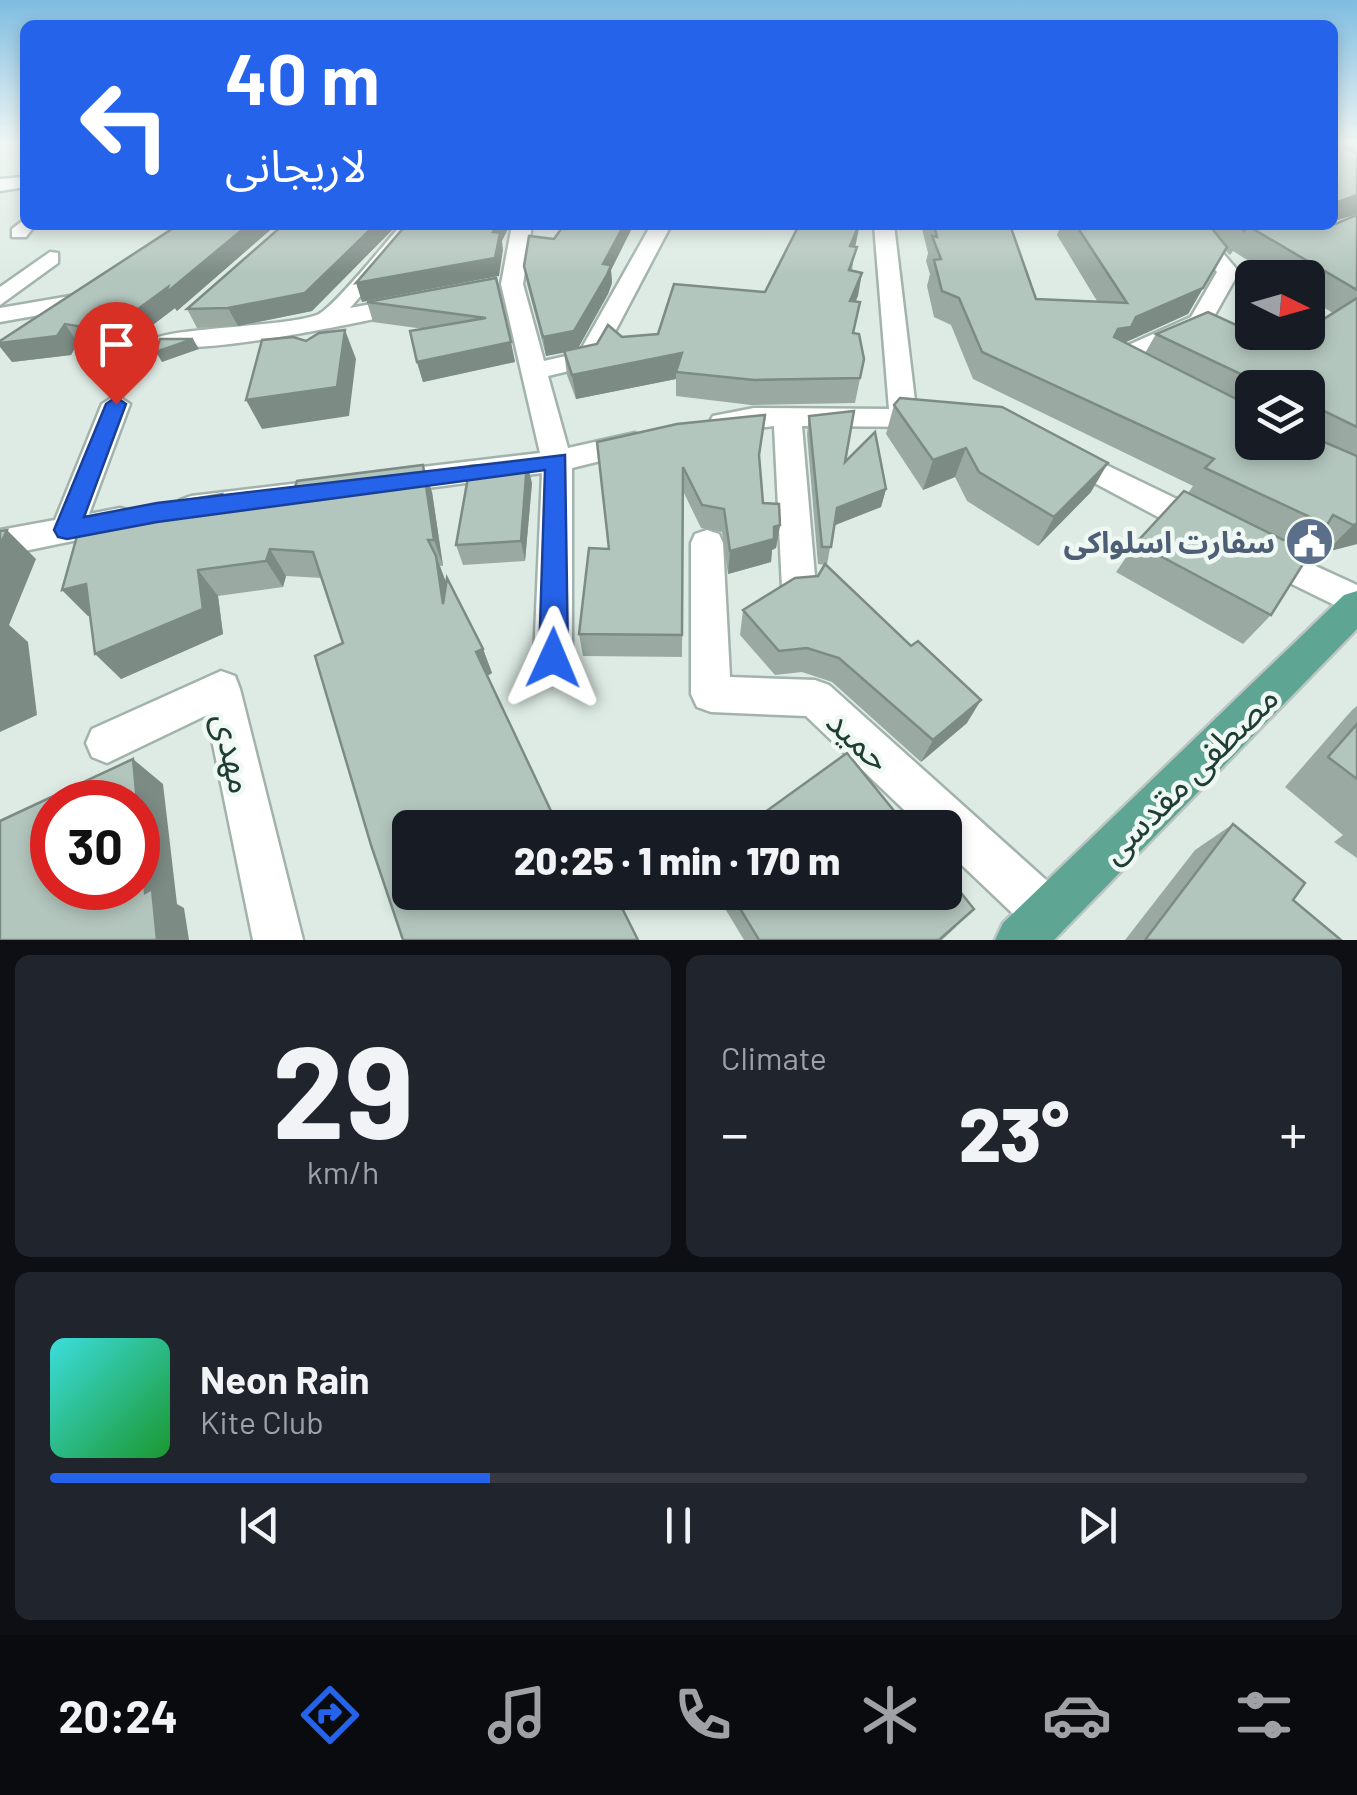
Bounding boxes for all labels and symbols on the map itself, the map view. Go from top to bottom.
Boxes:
north arrow [1235,260,1325,350]
pin [74,302,159,405]
public building icon: سفارت اسلواکی [1284,515,1336,567]
place label: سفارت اسلواکی [1064,523,1275,560]
position arrow [501,606,605,710]
street label: مصطفی مقدسی [1090,675,1286,871]
street label: حمید [819,699,901,779]
street label: مهدی [204,709,265,798]
speed limit sign: 30 [30,780,160,910]

